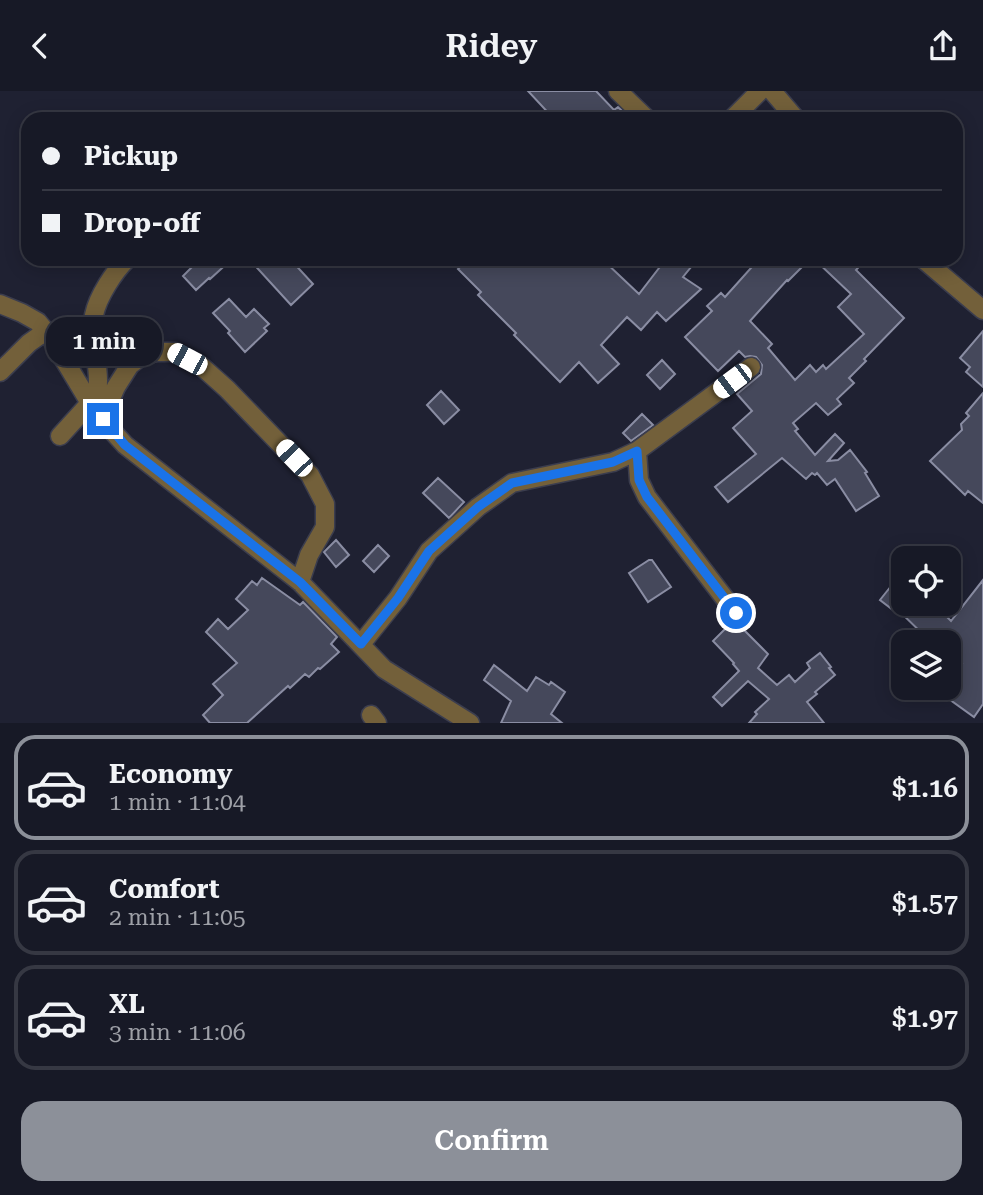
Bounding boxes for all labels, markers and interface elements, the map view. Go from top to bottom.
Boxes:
icon: back [21,27,59,65]
text: Ridey [446,27,537,65]
icon: share [924,27,962,65]
text: Pickup [84,141,178,171]
text: Drop-off [84,208,200,238]
callout: 1 min [45,317,161,367]
text: 1 min [72,328,136,355]
car [164,340,211,378]
car [709,360,756,402]
route end [87,403,119,435]
car [272,436,317,480]
map controls [891,546,961,700]
button: locate [891,546,961,616]
route start [720,597,752,629]
button: layers [891,630,961,700]
icon: car [25,756,88,819]
text: Economy [109,759,232,789]
text: $1.16 [892,773,958,803]
text: 1 min · 11:04 [109,789,246,816]
icon: car [25,871,88,934]
text: Comfort [109,874,219,904]
text: $1.57 [892,888,958,918]
text: 2 min · 11:05 [109,904,246,931]
icon: car [25,986,88,1049]
text: XL [109,989,145,1019]
text: $1.97 [892,1003,958,1033]
text: 3 min · 11:06 [109,1019,246,1046]
button: Confirm [21,1101,962,1181]

